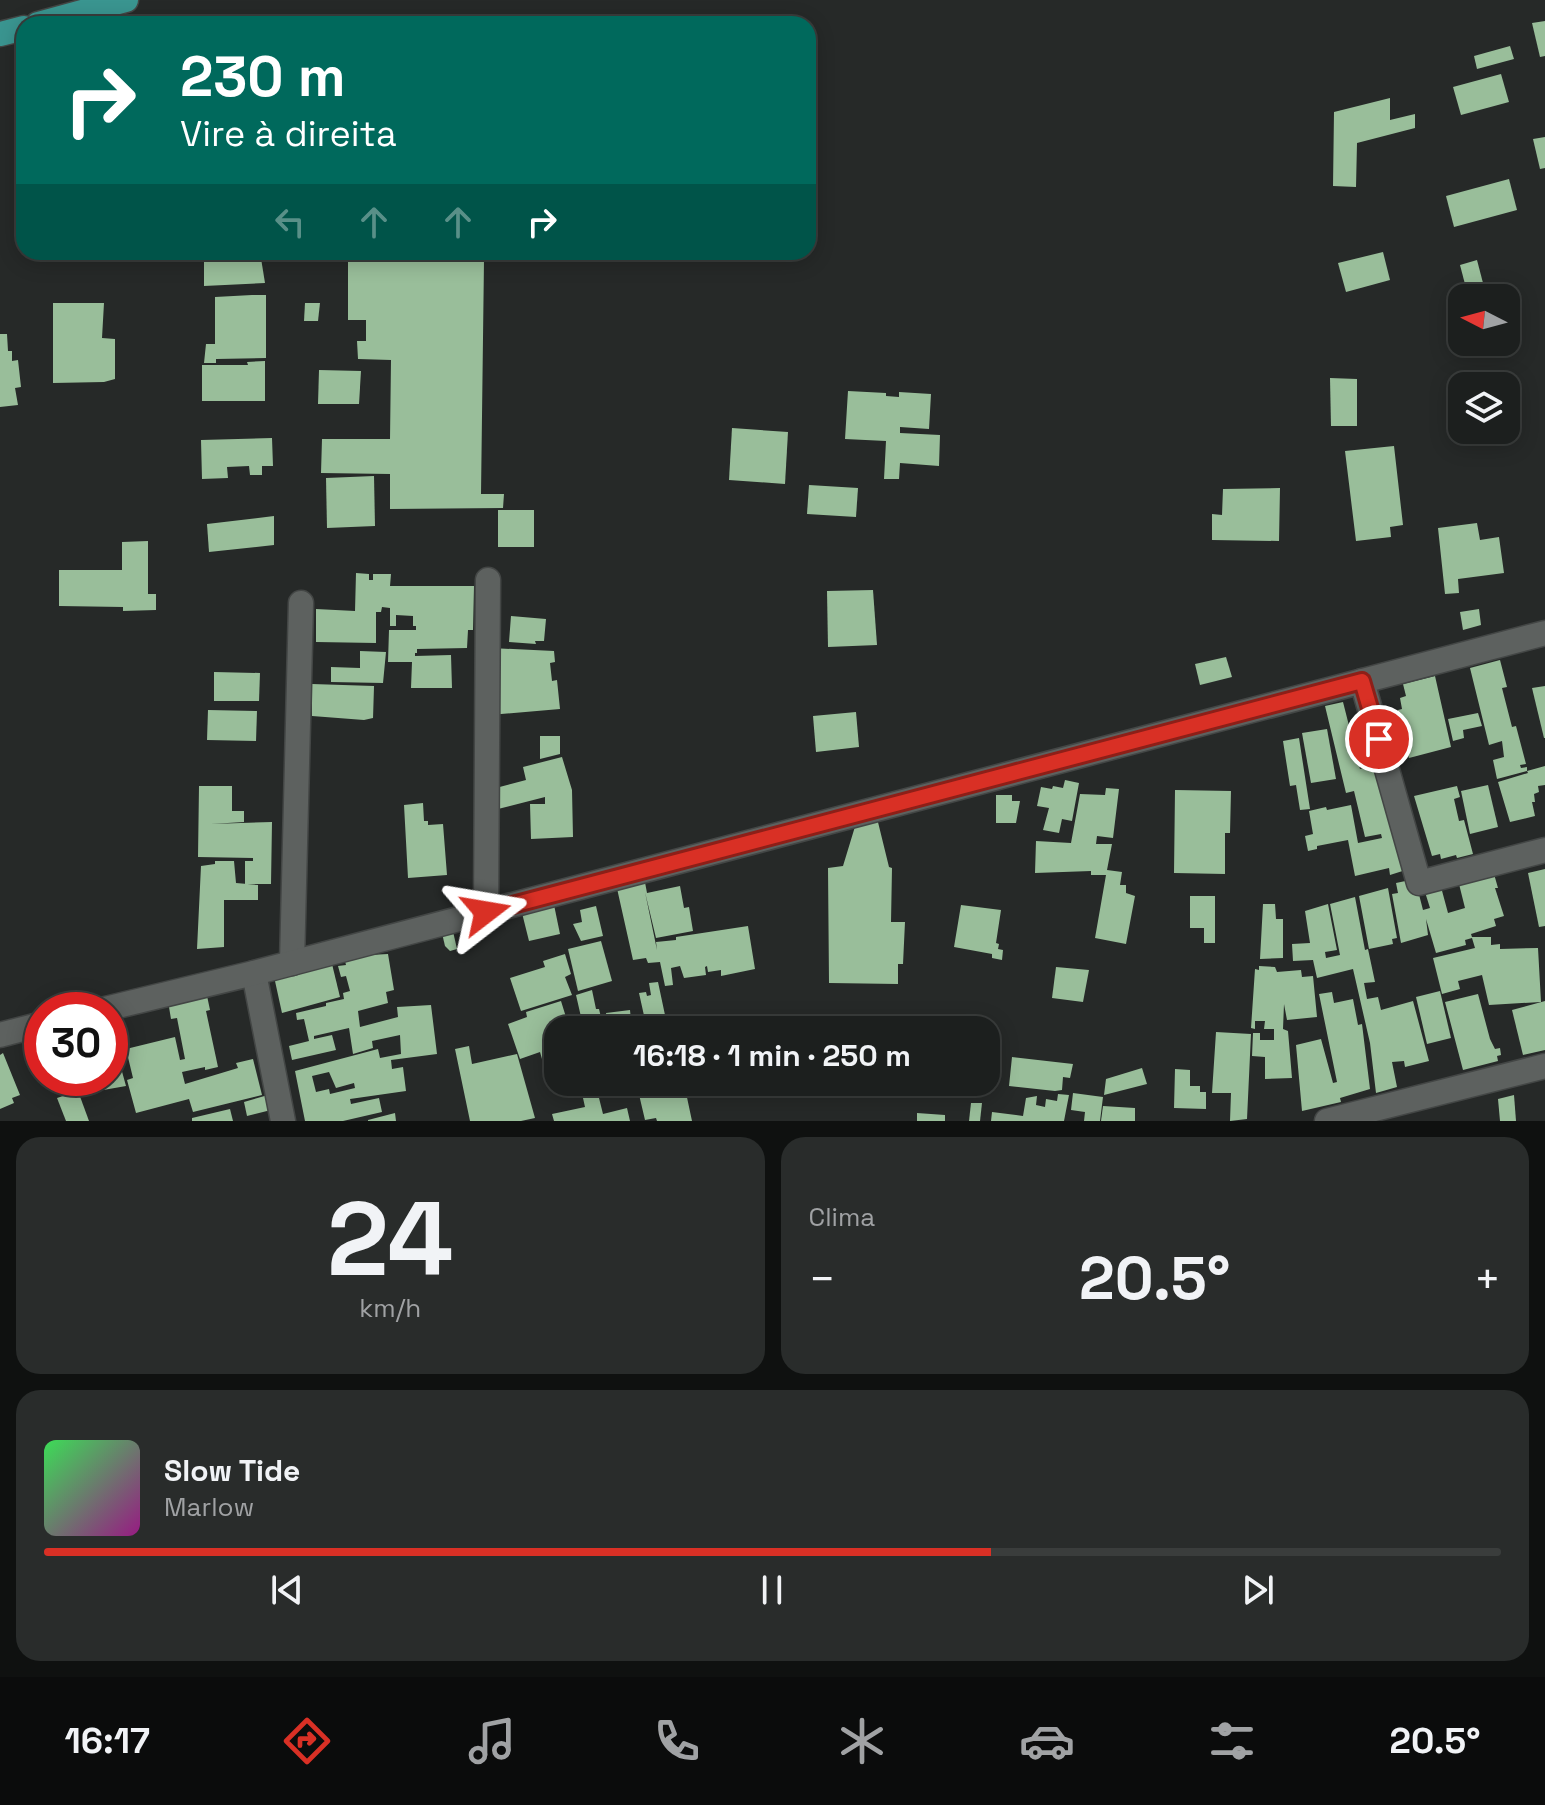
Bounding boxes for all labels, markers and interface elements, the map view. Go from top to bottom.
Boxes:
text: 230 m [180,41,346,112]
icon: right [48,48,152,152]
text: Vire à direita [180,111,397,157]
icon: left [268,200,312,244]
icon: ahead [352,200,396,244]
icon: ahead [436,200,480,244]
icon: right [520,200,564,244]
north arrow [1448,284,1520,356]
map controls [1448,284,1520,444]
button: layers [1448,372,1520,444]
pin [1345,705,1413,773]
icon: arrive [1357,717,1401,761]
position arrow [444,870,528,954]
speed limit sign: 30 [24,992,128,1096]
text: 16:18 · 1 min · 250 m [633,1036,911,1075]
text: 24 [327,1173,453,1305]
text: Clima [809,1200,875,1234]
text: 20.5° [1079,1240,1230,1317]
text: − [809,1251,836,1307]
text: + [1474,1251,1501,1307]
text: km/h [359,1291,421,1325]
text: Slow Tide [164,1451,300,1490]
text: Marlow [164,1490,254,1524]
icon: previous [265,1568,309,1612]
icon: pause [750,1568,794,1612]
icon: next [1236,1568,1280,1612]
icon: directions [279,1713,335,1769]
icon: music [464,1713,520,1769]
icon: phone [649,1713,705,1769]
icon: climate [834,1713,890,1769]
icon: car [1019,1713,1075,1769]
icon: filters [1204,1713,1260,1769]
text: 16:17 [65,1718,150,1764]
text: 20.5° [1390,1718,1480,1764]

